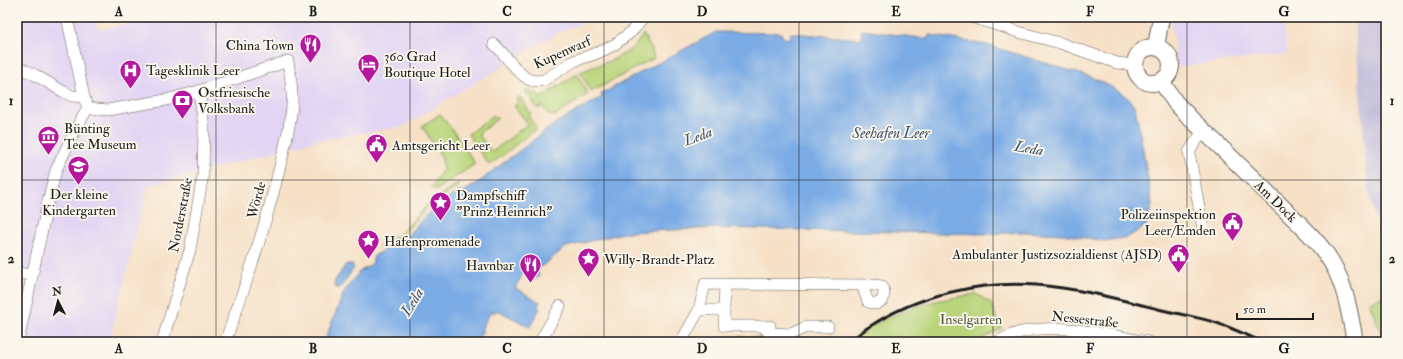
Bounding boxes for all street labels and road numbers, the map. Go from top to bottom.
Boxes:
street label: Kupenwarf [531,31,596,74]
street label: Norderstraße [165,176,196,254]
street label: Am Dock [1250,176,1301,226]
street label: Wörde [243,180,270,222]
street label: Nessestraße [1051,308,1119,331]

